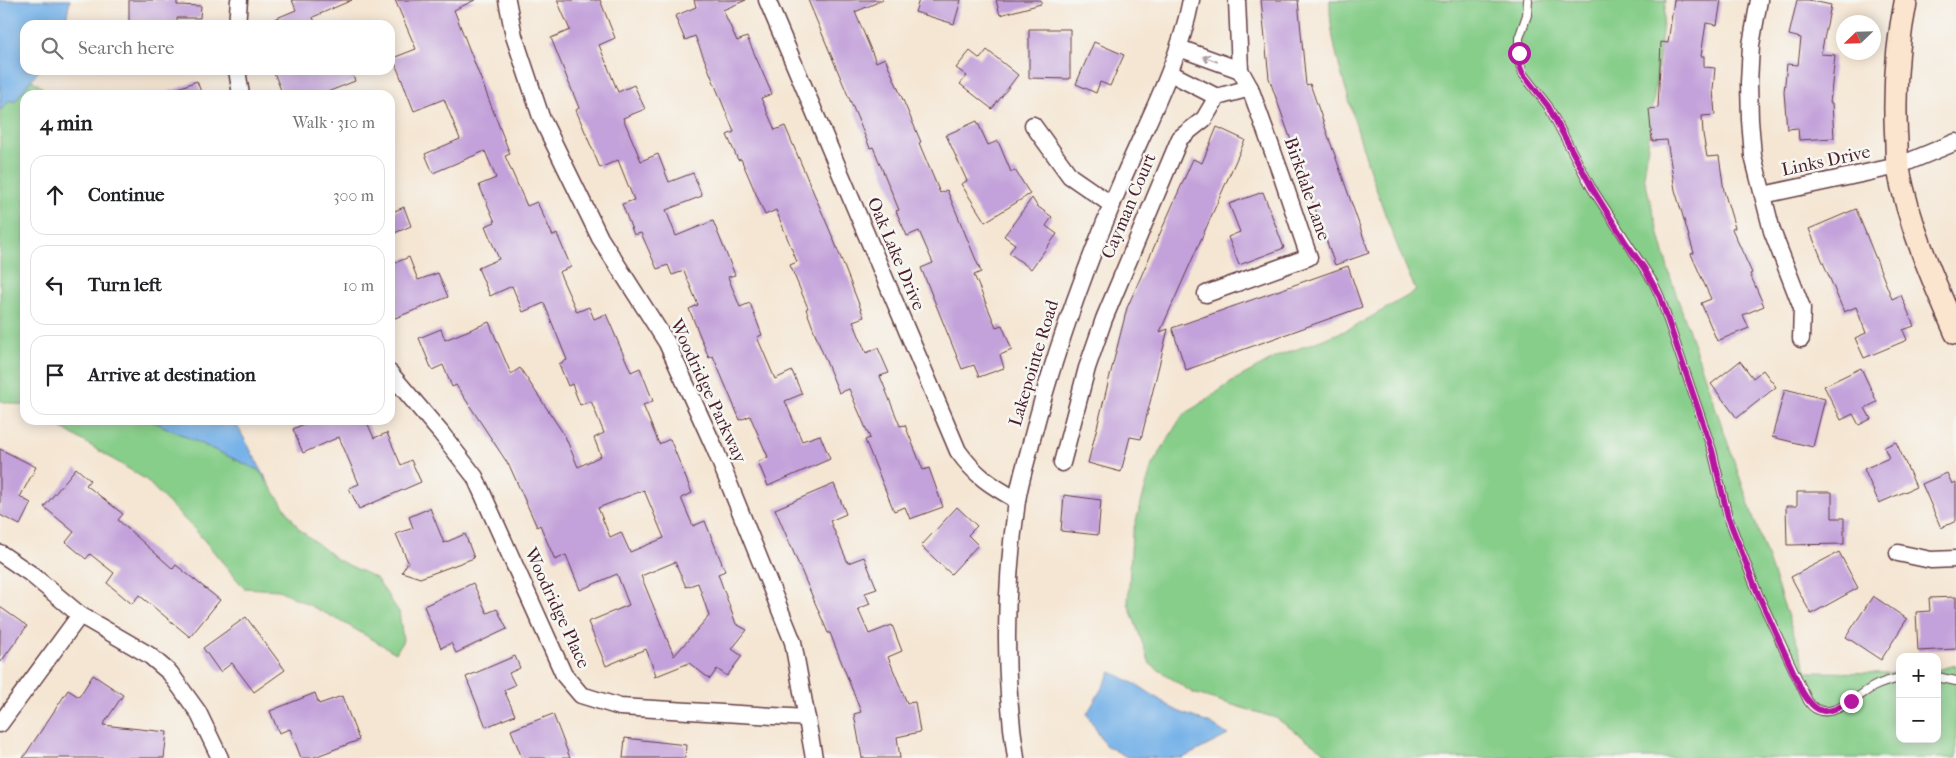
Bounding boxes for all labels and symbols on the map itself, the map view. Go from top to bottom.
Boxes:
north arrow [1836,15,1881,60]
route start [1508,42,1531,65]
one-way arrow [1202,54,1218,63]
street label: Birkdale Lane [1280,135,1335,243]
street label: Links Drive [1780,141,1872,181]
street label: Cayman Court [1097,149,1161,262]
street label: Oak Lake Drive [863,194,929,314]
street label: Lakepointe Road [1005,297,1063,429]
street label: Woodridge Parkway [665,315,751,467]
street label: Woodridge Place [519,543,594,672]
route end [1840,690,1863,713]

